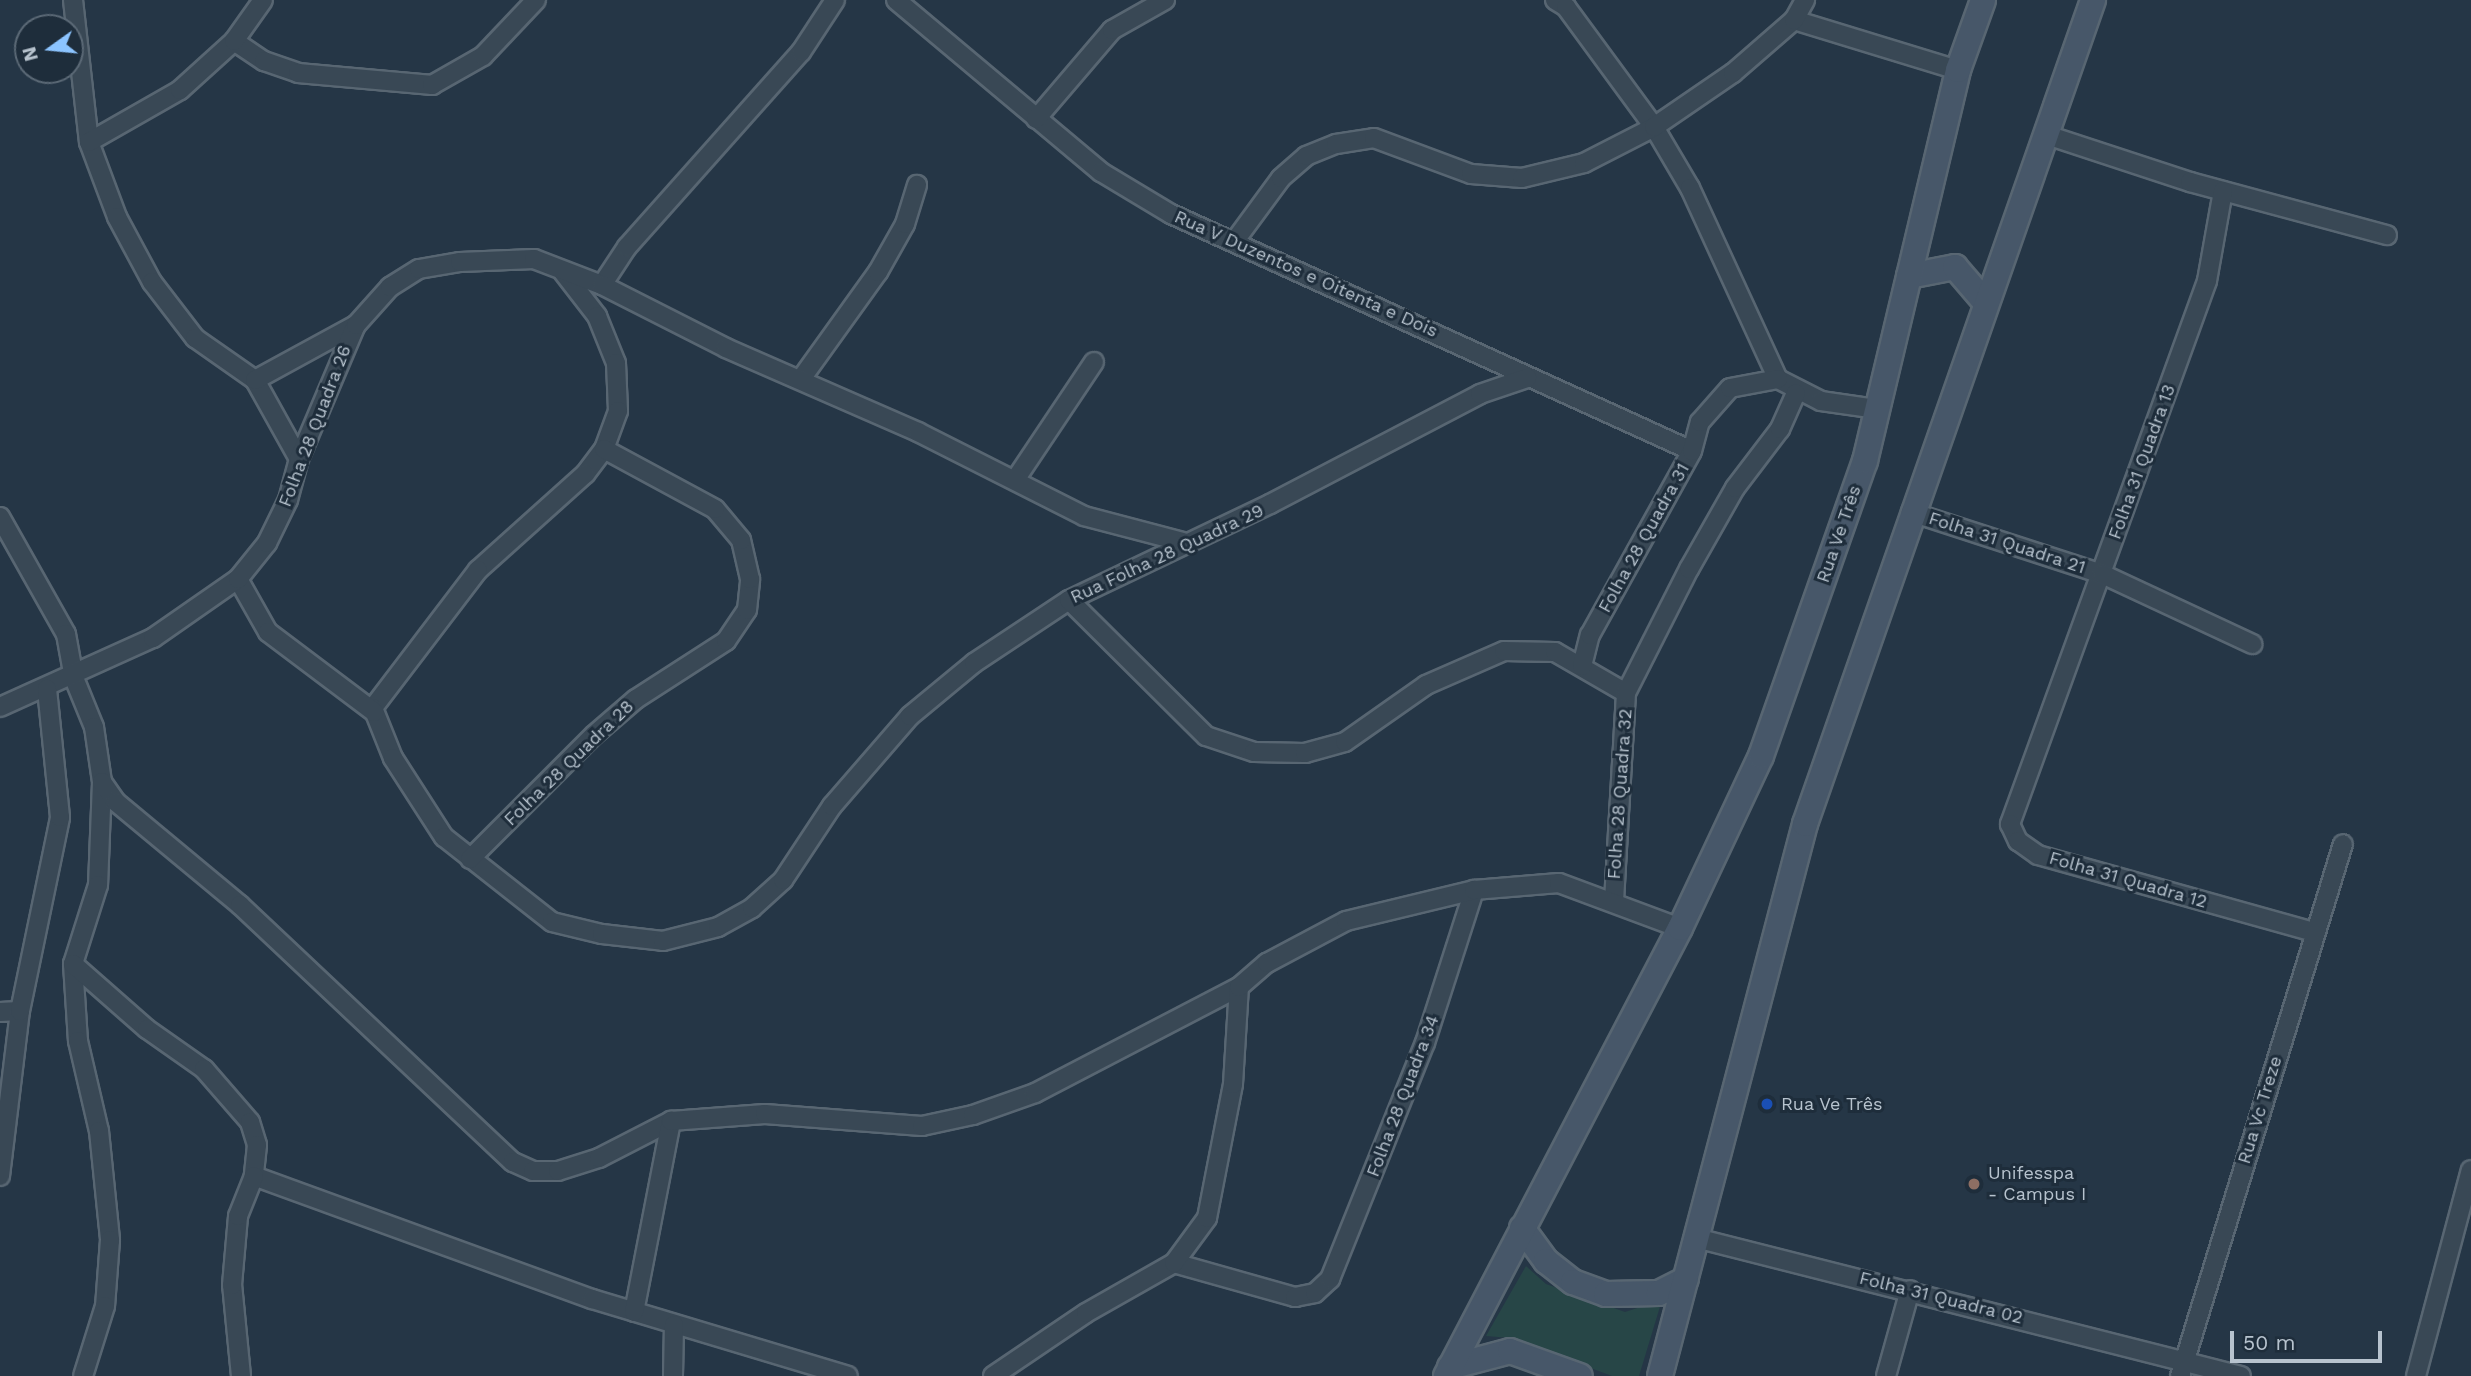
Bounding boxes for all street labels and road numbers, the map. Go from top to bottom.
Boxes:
street label: Rua V Duzentos e Oitenta e Dois [1170,206,1442,342]
street label: Folha 28 Quadra 26 [274,342,356,510]
street label: Folha 31 Quadra 13 [2104,381,2180,543]
street label: Folha 28 Quadra 31 [1594,459,1694,617]
street label: Rua Ve Três [1812,482,1866,586]
street label: Rua Folha 28 Quadra 29 [1066,499,1268,609]
street label: Folha 31 Quadra 21 [1925,507,2089,579]
street label: Folha 28 Quadra 28 [499,695,639,831]
street label: Folha 28 Quadra 32 [1603,707,1637,881]
street label: Folha 31 Quadra 12 [2046,847,2210,913]
street label: Folha 28 Quadra 34 [1362,1012,1444,1180]
street label: Rua Vc Treze [2233,1053,2287,1167]
street label: Folha 31 Quadra 02 [1857,1267,2025,1329]

